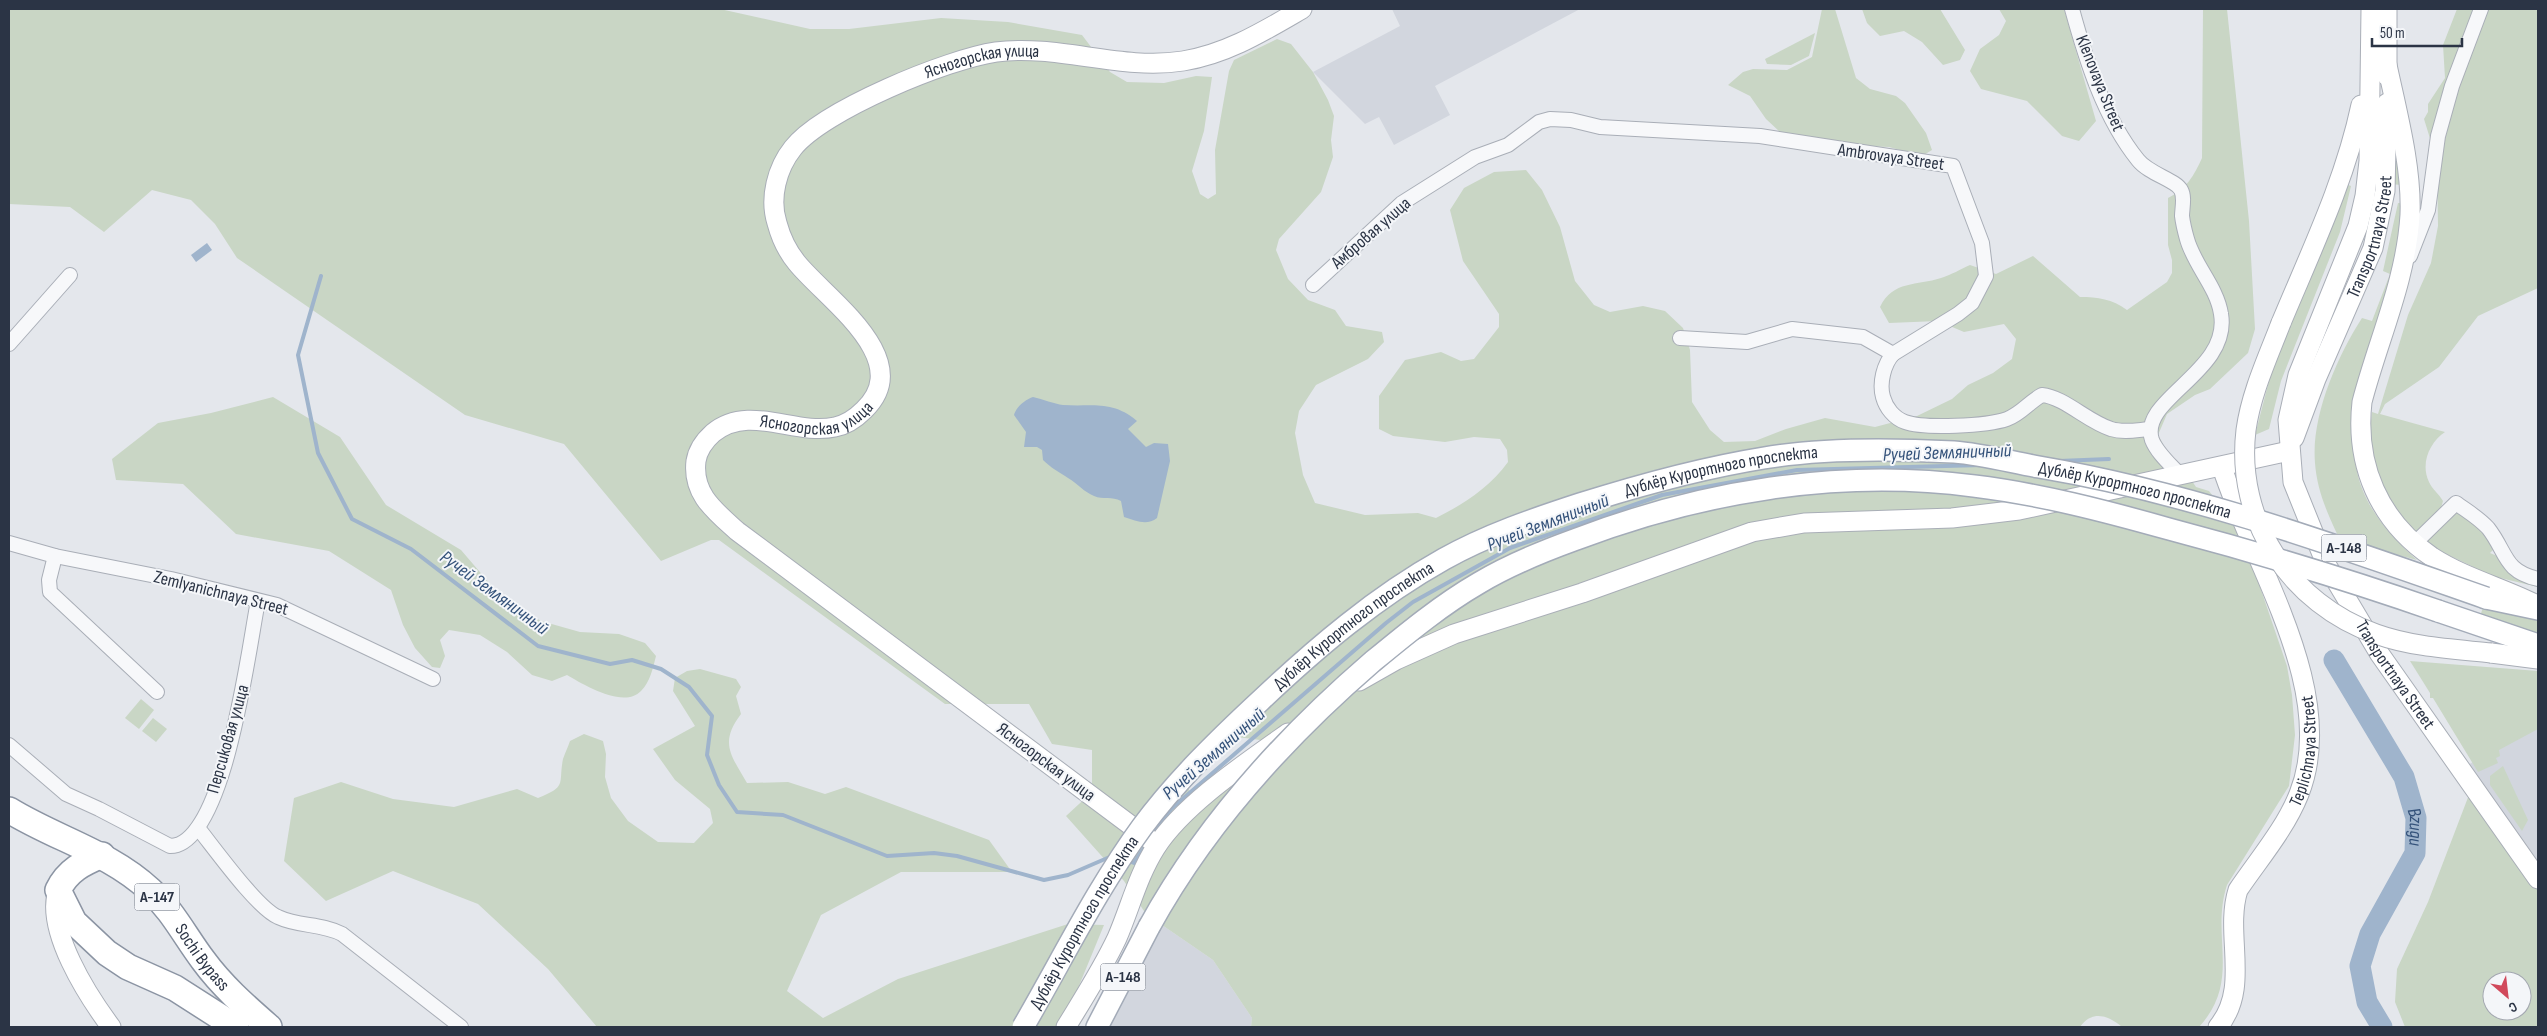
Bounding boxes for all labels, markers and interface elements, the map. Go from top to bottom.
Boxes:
scale bar [2372,15,2462,47]
text: 50 m [2380,24,2405,43]
street label: Klenovaya Street [2071,32,2129,135]
street label: Ясногорская улица [921,40,1040,83]
street label: Ambrovaya Street [1835,139,1946,175]
street label: Transportnaya Street [2342,175,2396,301]
street label: Амбровая улица [1326,193,1415,274]
street label: Ясногорская улица [759,397,878,439]
water label: Ручей Земляничный [1882,439,2012,467]
street label: Дублёр Курортного проспекта [1622,441,1819,500]
street label: Дублёр Курортного проспекта [2037,457,2234,523]
water label: Ручей Земляничный [1484,489,1612,557]
road number: А-148 [2322,534,2366,562]
water label: Ручей Земляничный [435,546,553,640]
street label: Дублёр Курортного проспекта [1269,557,1437,694]
street label: Zemlyanichnaya Street [152,566,291,620]
street label: Transportnaya Street [2351,616,2440,733]
street label: Персиковая улица [202,682,254,796]
street label: Teplichnaya Street [2285,694,2320,810]
water label: Ручей Земляничный [1158,703,1270,805]
street label: Ясногорская улица [993,718,1099,806]
water label: Bzugu [2402,805,2428,847]
street label: Дублёр Курортного проспекта [1025,832,1143,1013]
road number: А-147 [134,884,180,910]
street label: Sochi Bypass [171,920,234,995]
road number: А-148 [1100,964,1146,990]
north arrow [2482,971,2532,1021]
text: С [2506,998,2520,1016]

